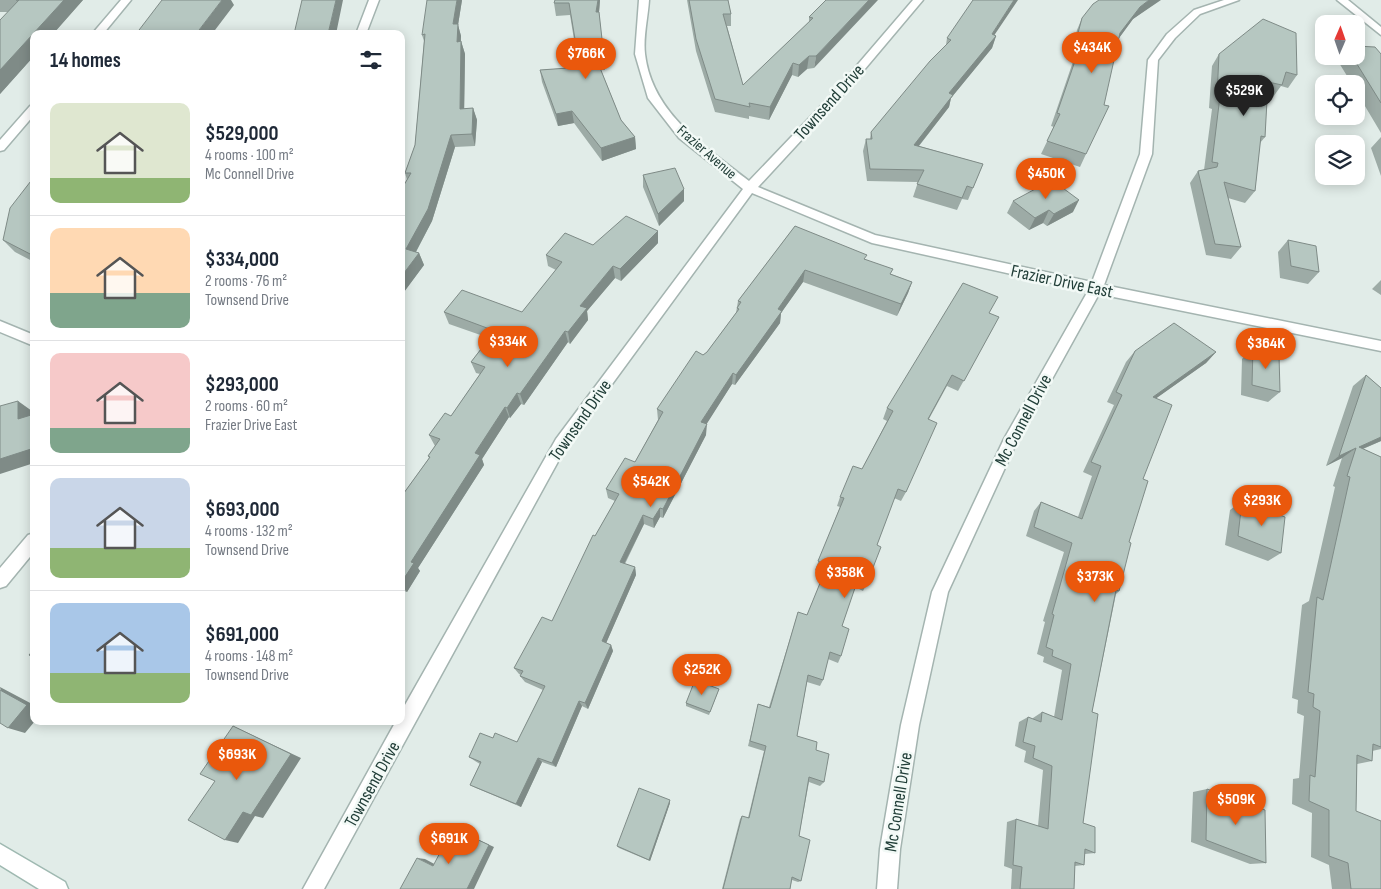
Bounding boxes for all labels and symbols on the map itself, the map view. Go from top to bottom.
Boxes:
north arrow [1315,15,1365,65]
pin: $434K [1057,32,1127,74]
pin: $766K [551,38,621,80]
street label: Townsend Drive [790,60,869,144]
pin: $529K [1209,74,1279,117]
street label: Frazier Avenue [673,121,740,184]
pin: $450K [1011,158,1081,200]
street label: Frazier Drive East [1009,260,1115,303]
pin: $334K [473,326,543,368]
pin: $364K [1231,328,1301,370]
street label: Mc Connell Drive [991,371,1056,469]
street label: Townsend Drive [545,376,616,465]
pin: $542K [616,466,686,508]
pin: $293K [1227,484,1297,527]
pin: $358K [810,556,880,599]
pin: $373K [1060,560,1130,603]
pin: $252K [667,654,737,696]
pin: $693K [202,738,272,781]
street label: Townsend Drive [340,738,405,831]
street label: Mc Connell Drive [880,751,917,853]
pin: $509K [1201,784,1271,826]
pin: $691K [414,822,484,865]

